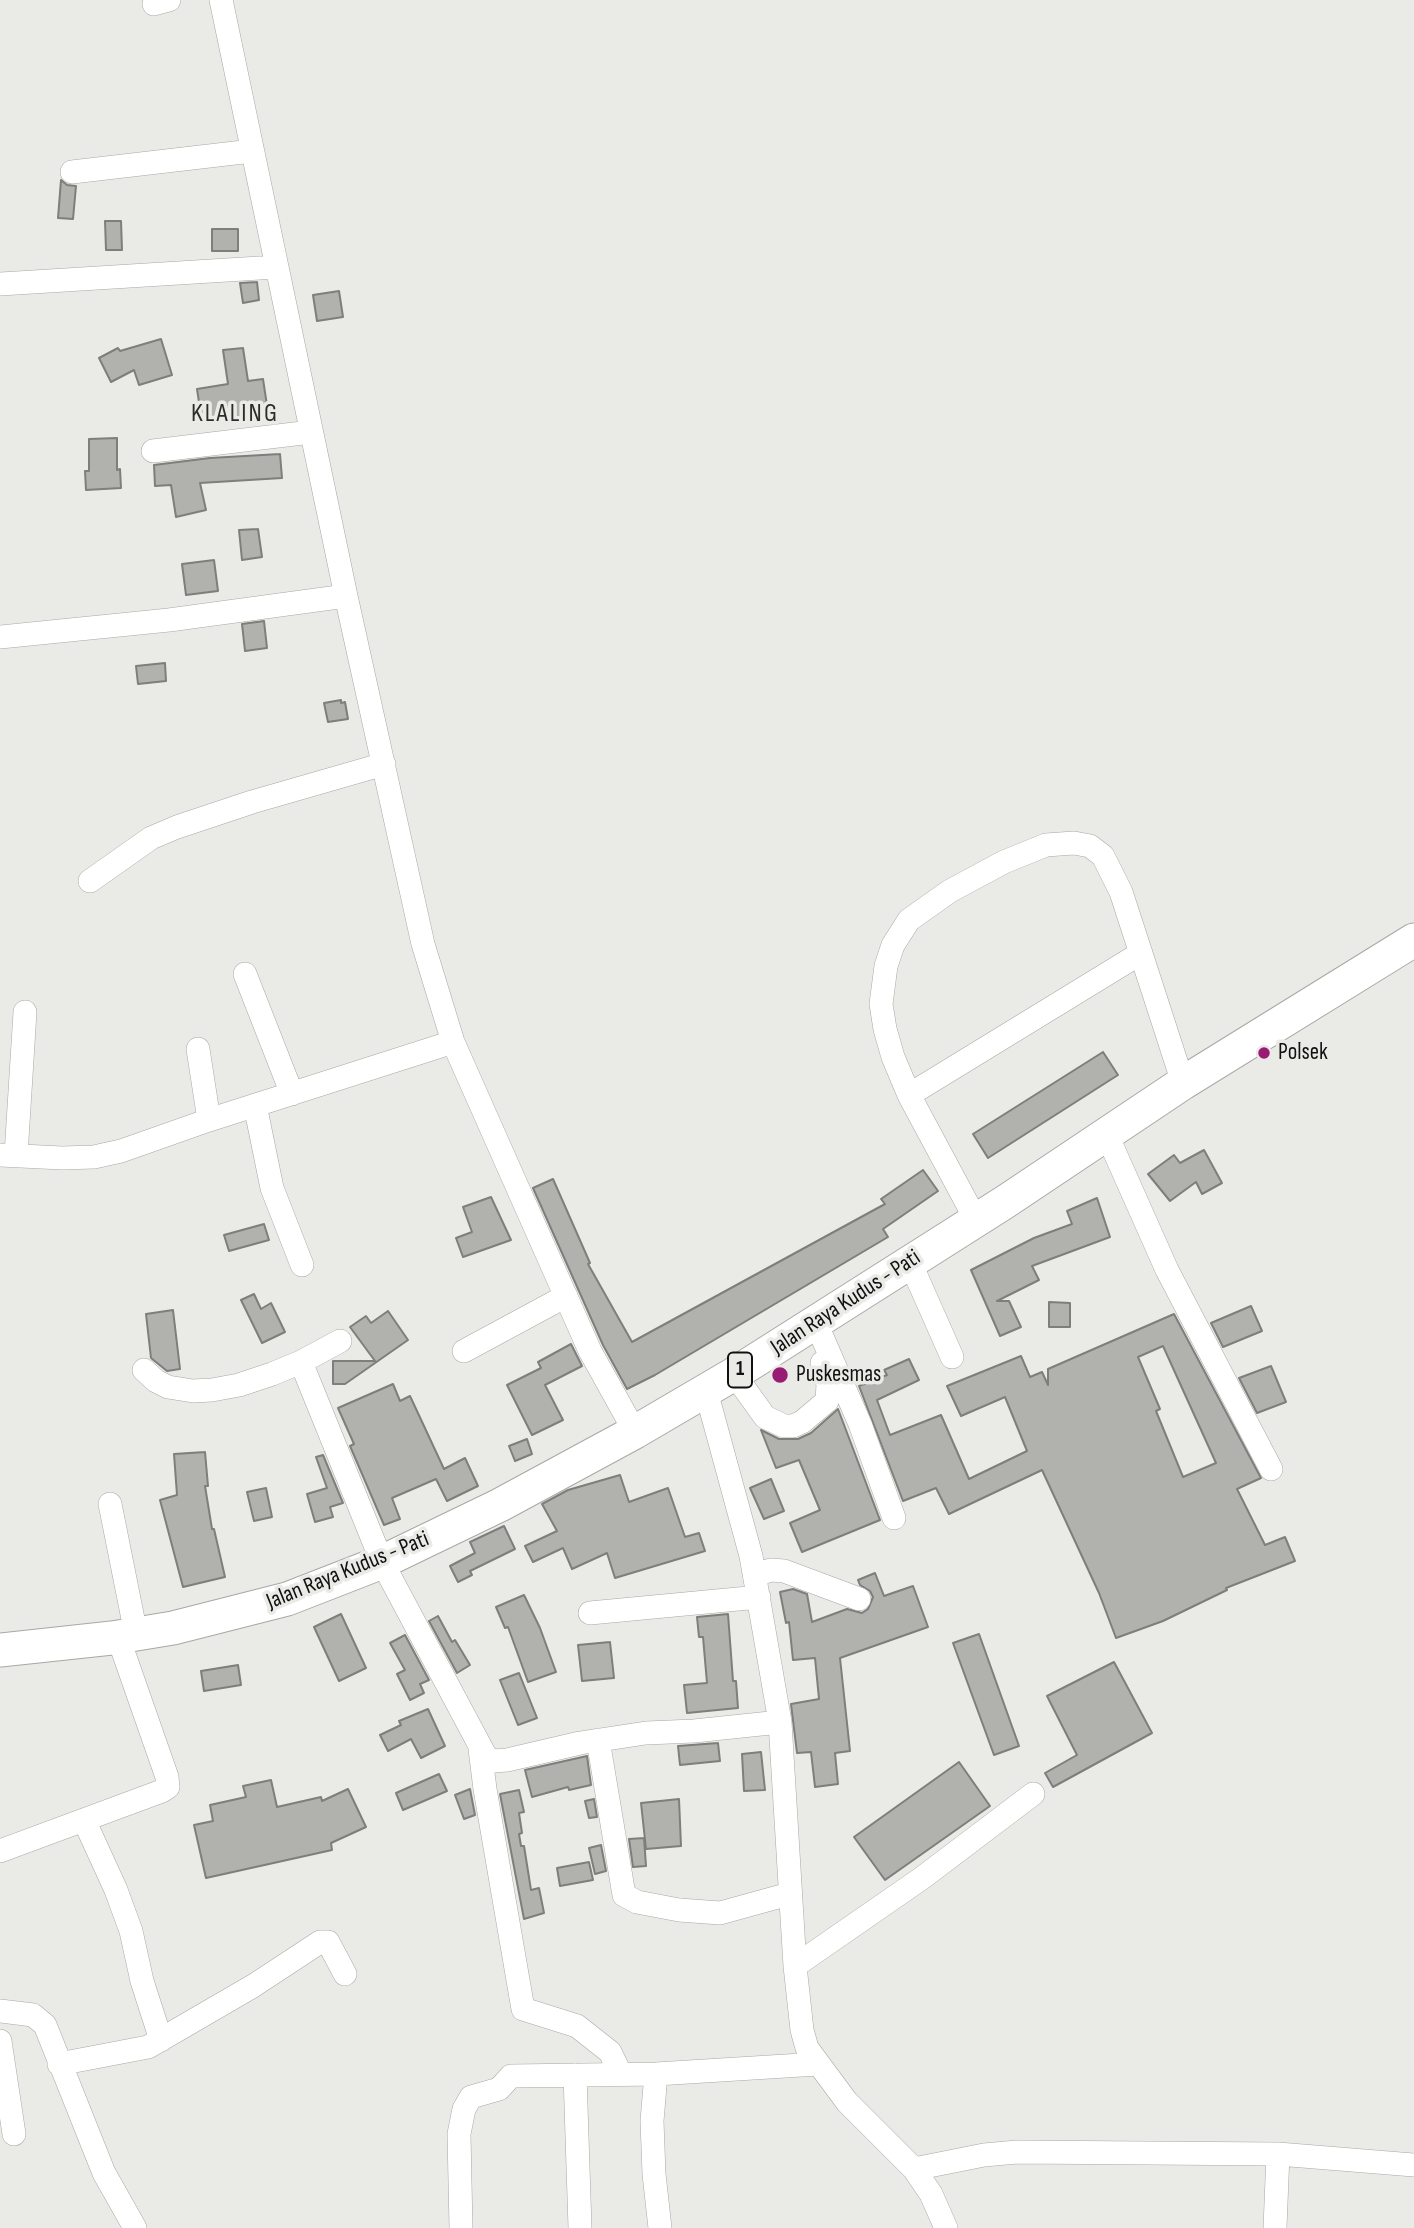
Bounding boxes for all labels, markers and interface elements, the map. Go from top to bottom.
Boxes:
district label: KLALING [192,398,278,430]
place label: Polsek [1278,1039,1328,1067]
marker: Polsek [1256,1045,1272,1061]
street label: Jalan Raya Kudus - Pati [766,1244,926,1362]
road number: 1 [728,1352,752,1388]
place label: Puskesmas [796,1361,881,1389]
marker: Puskesmas [770,1365,790,1385]
street label: Jalan Raya Kudus - Pati [263,1526,433,1616]

